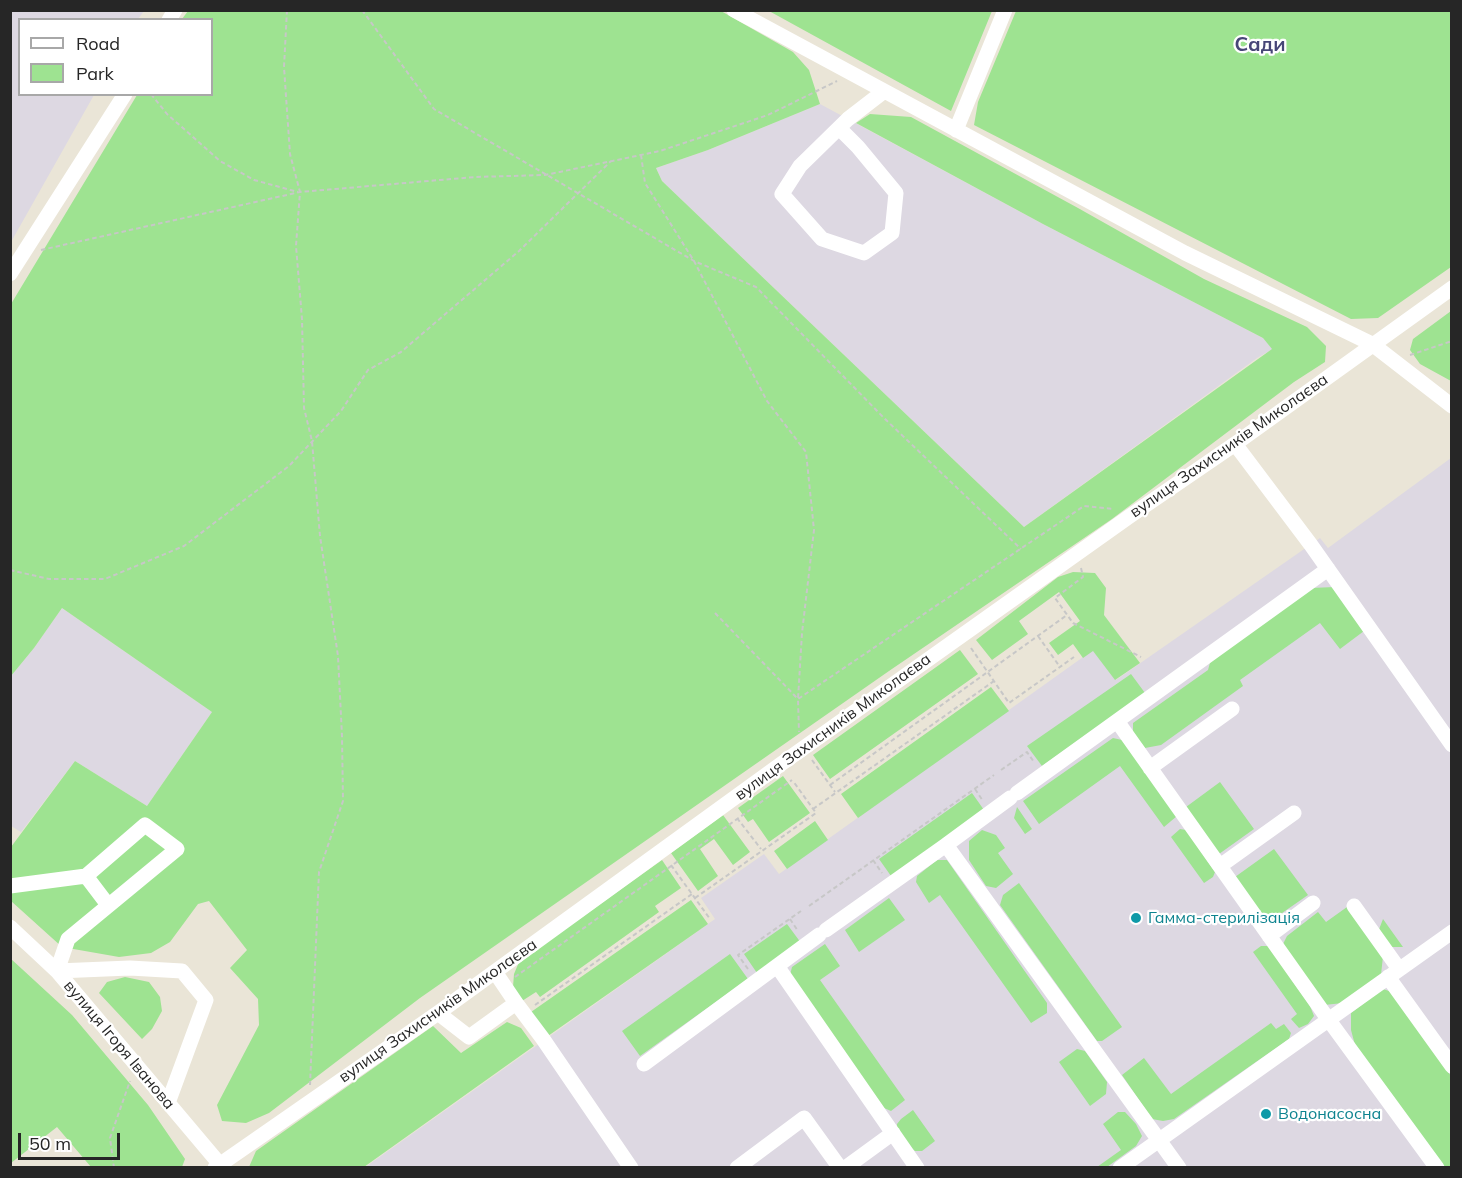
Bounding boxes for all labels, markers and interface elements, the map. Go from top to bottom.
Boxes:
legend [18,18,213,96]
text: Road [76,32,120,55]
district label: Сади [1234,33,1286,57]
text: Park [76,62,114,85]
street label: вулиця Захисників Миколаєва [1126,370,1332,522]
street label: вулиця Захисників Миколаєва [731,649,935,805]
place label: Гамма-стерилізація [1148,908,1300,928]
marker: Гамма-стерилізація [1129,911,1143,925]
street label: вулиця Захисників Миколаєва [335,935,541,1087]
street label: вулиця Ігоря Іванова [59,977,179,1113]
place label: Водонасосна [1278,1104,1381,1124]
marker: Водонасосна [1259,1107,1273,1121]
scale bar [21,1121,123,1159]
text: 50 m [29,1132,71,1155]

